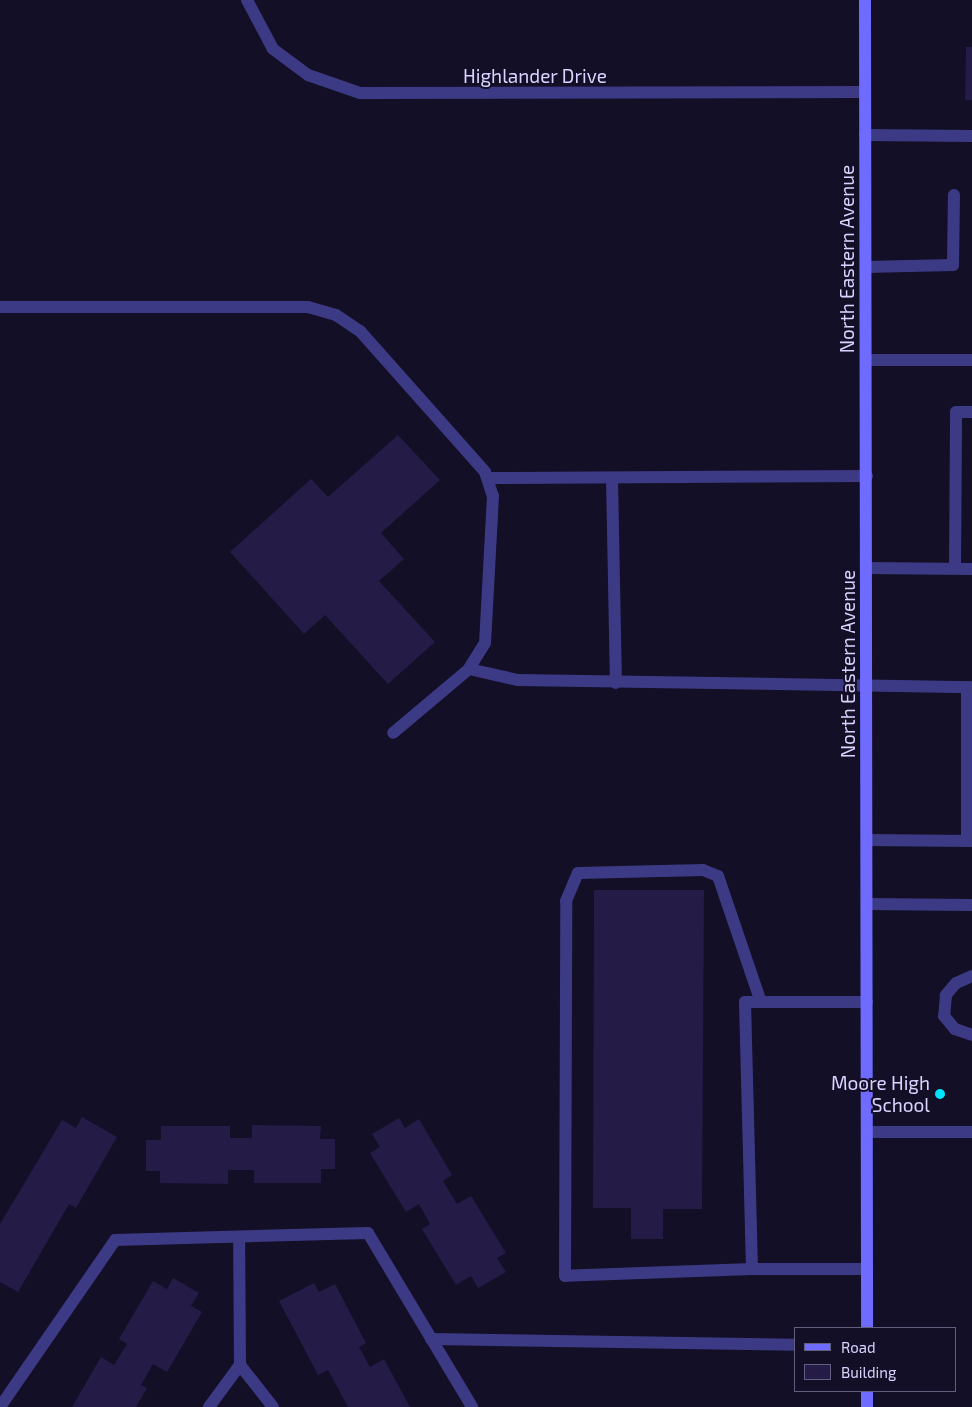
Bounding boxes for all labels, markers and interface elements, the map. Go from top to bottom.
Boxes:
street label: Highlander Drive [463,65,607,87]
street label: North Eastern Avenue [836,164,858,354]
street label: North Eastern Avenue [837,569,859,759]
place label: Moore High School [831,1072,930,1116]
marker: Moore High School [934,1088,946,1100]
legend [794,1327,957,1392]
text: Road [841,1338,876,1356]
text: Building [841,1363,896,1381]

